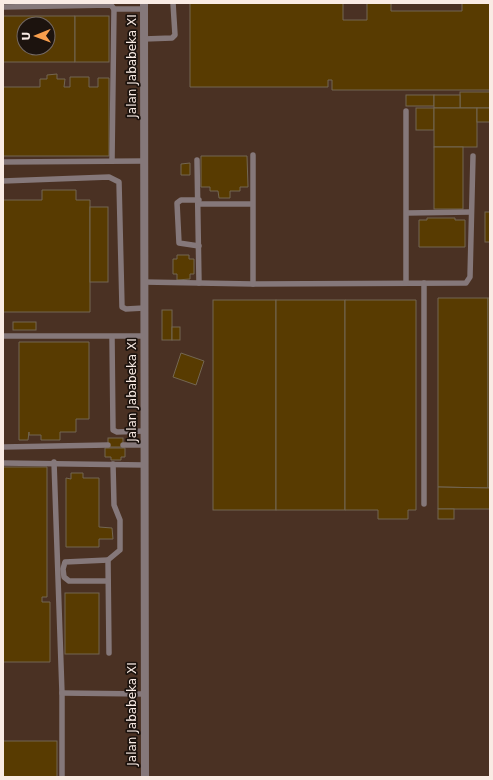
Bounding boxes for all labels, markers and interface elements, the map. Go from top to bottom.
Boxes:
street label: Jalan Jababeka XI [125,14,139,119]
north arrow [16,16,56,56]
text: U [20,32,33,41]
street label: Jalan Jababeka XI [125,338,139,443]
street label: Jalan Jababeka XI [125,662,139,767]

